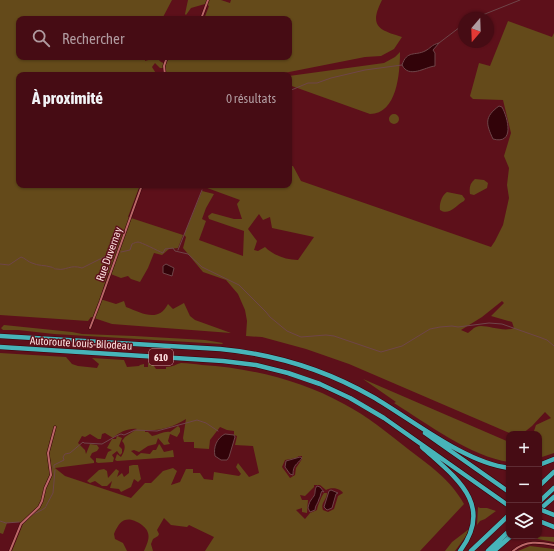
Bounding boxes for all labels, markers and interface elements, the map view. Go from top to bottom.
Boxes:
north arrow [458,12,494,48]
search box [16,16,292,60]
icon: search [30,27,52,49]
text: Rechercher [62,30,124,47]
text: À proximité [32,88,103,108]
text: 0 résultats [226,91,276,106]
street label: Rue Duvernay [94,225,124,283]
street label: Autoroute Louis-Bilodeau [30,334,132,352]
road number: 610 [149,349,173,365]
map controls [506,431,542,539]
button: + [506,431,542,467]
button: − [506,467,542,503]
button: layers [506,503,542,539]

